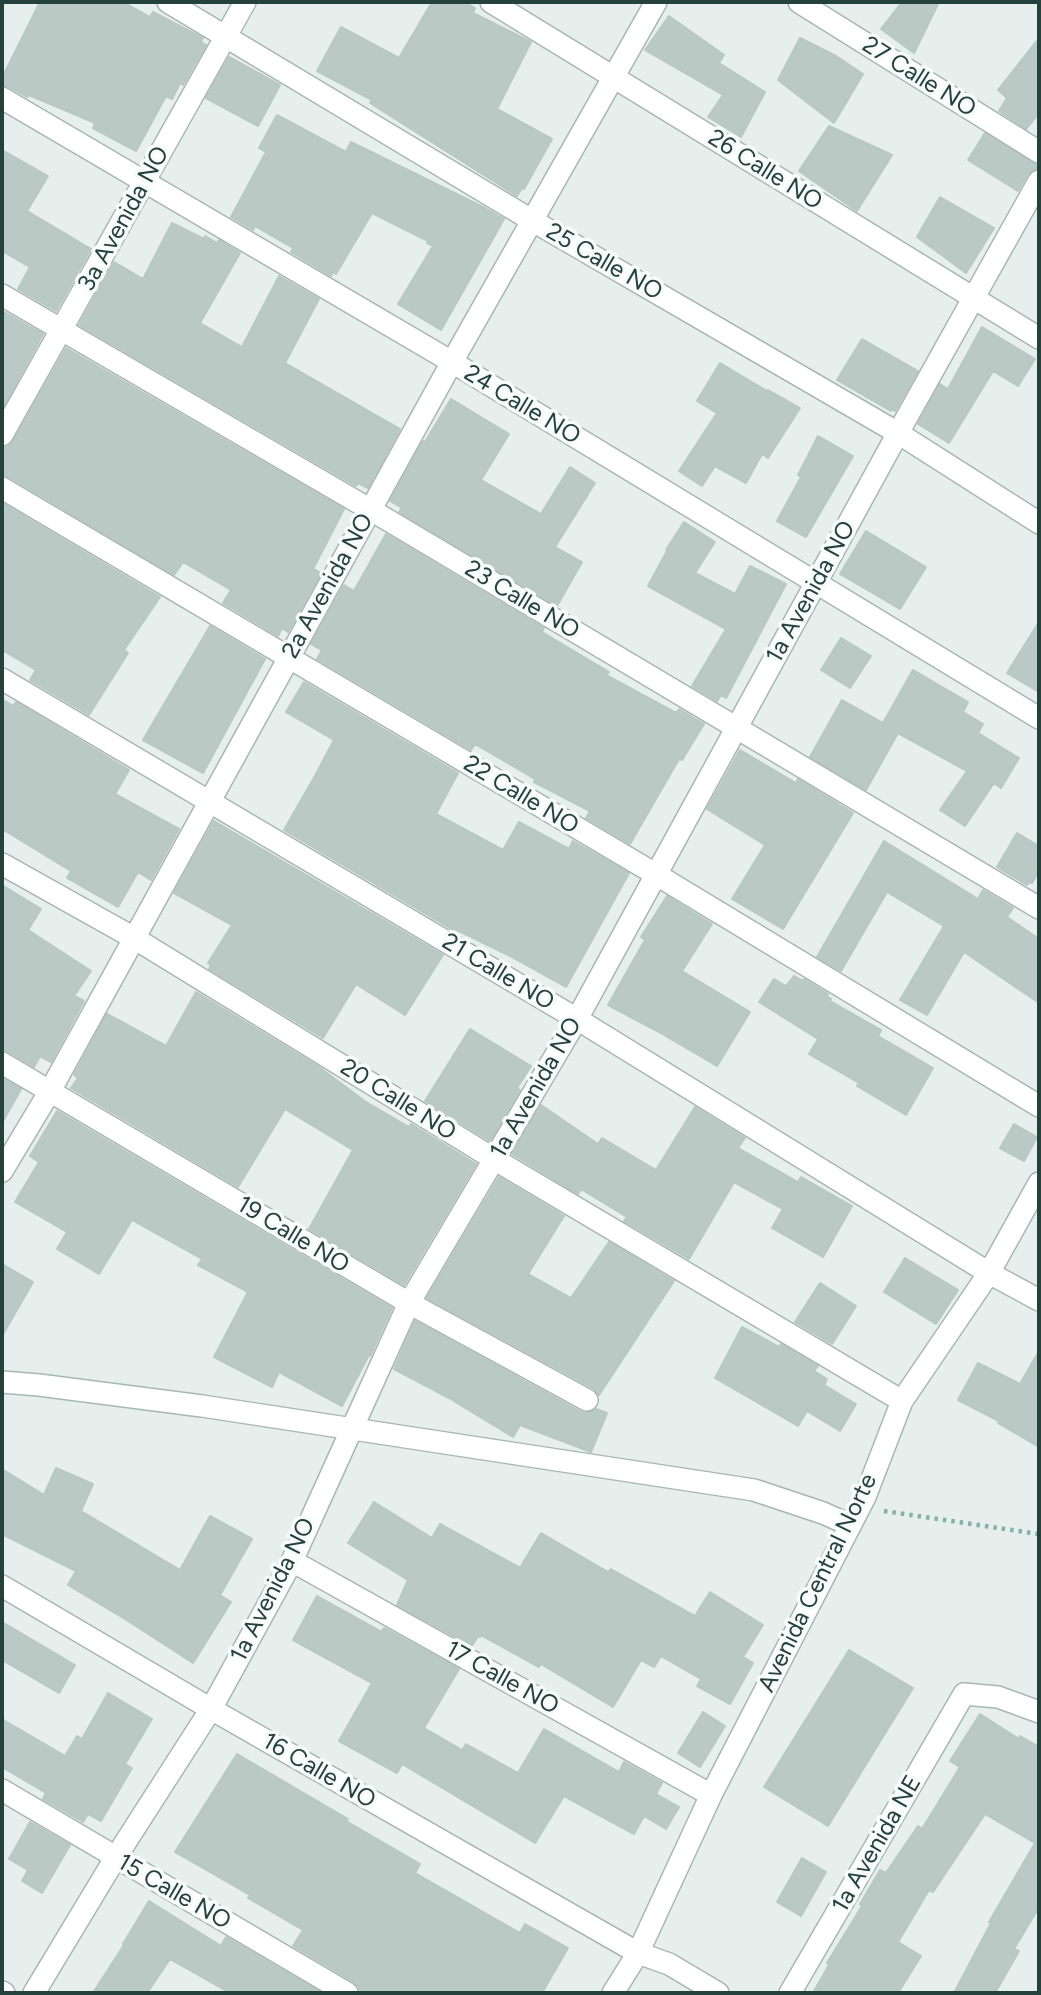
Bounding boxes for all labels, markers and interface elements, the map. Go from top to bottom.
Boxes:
street label: 27 Calle NO [857,31,981,123]
street label: 26 Calle NO [703,124,827,216]
street label: 3a Avenida NO [72,142,176,296]
street label: 25 Calle NO [541,217,667,307]
street label: 24 Calle NO [459,359,585,451]
street label: 2a Avenida NO [276,509,380,663]
street label: 1a Avenida NO [760,516,862,668]
street label: 23 Calle NO [459,555,585,645]
street label: 22 Calle NO [458,749,584,841]
street label: 21 Calle NO [437,927,559,1017]
street label: 1a Avenida NO [484,1012,588,1164]
street label: 20 Calle NO [335,1053,461,1147]
street label: 19 Calle NO [232,1190,354,1280]
street label: Avenida Central Norte [753,1469,883,1697]
street label: 1a Avenida NO [224,1513,322,1667]
street label: 17 Calle NO [440,1635,564,1721]
street label: 16 Calle NO [257,1727,381,1815]
street label: 1a Avenida NE [826,1770,928,1918]
street label: 15 Calle NO [112,1848,236,1936]

